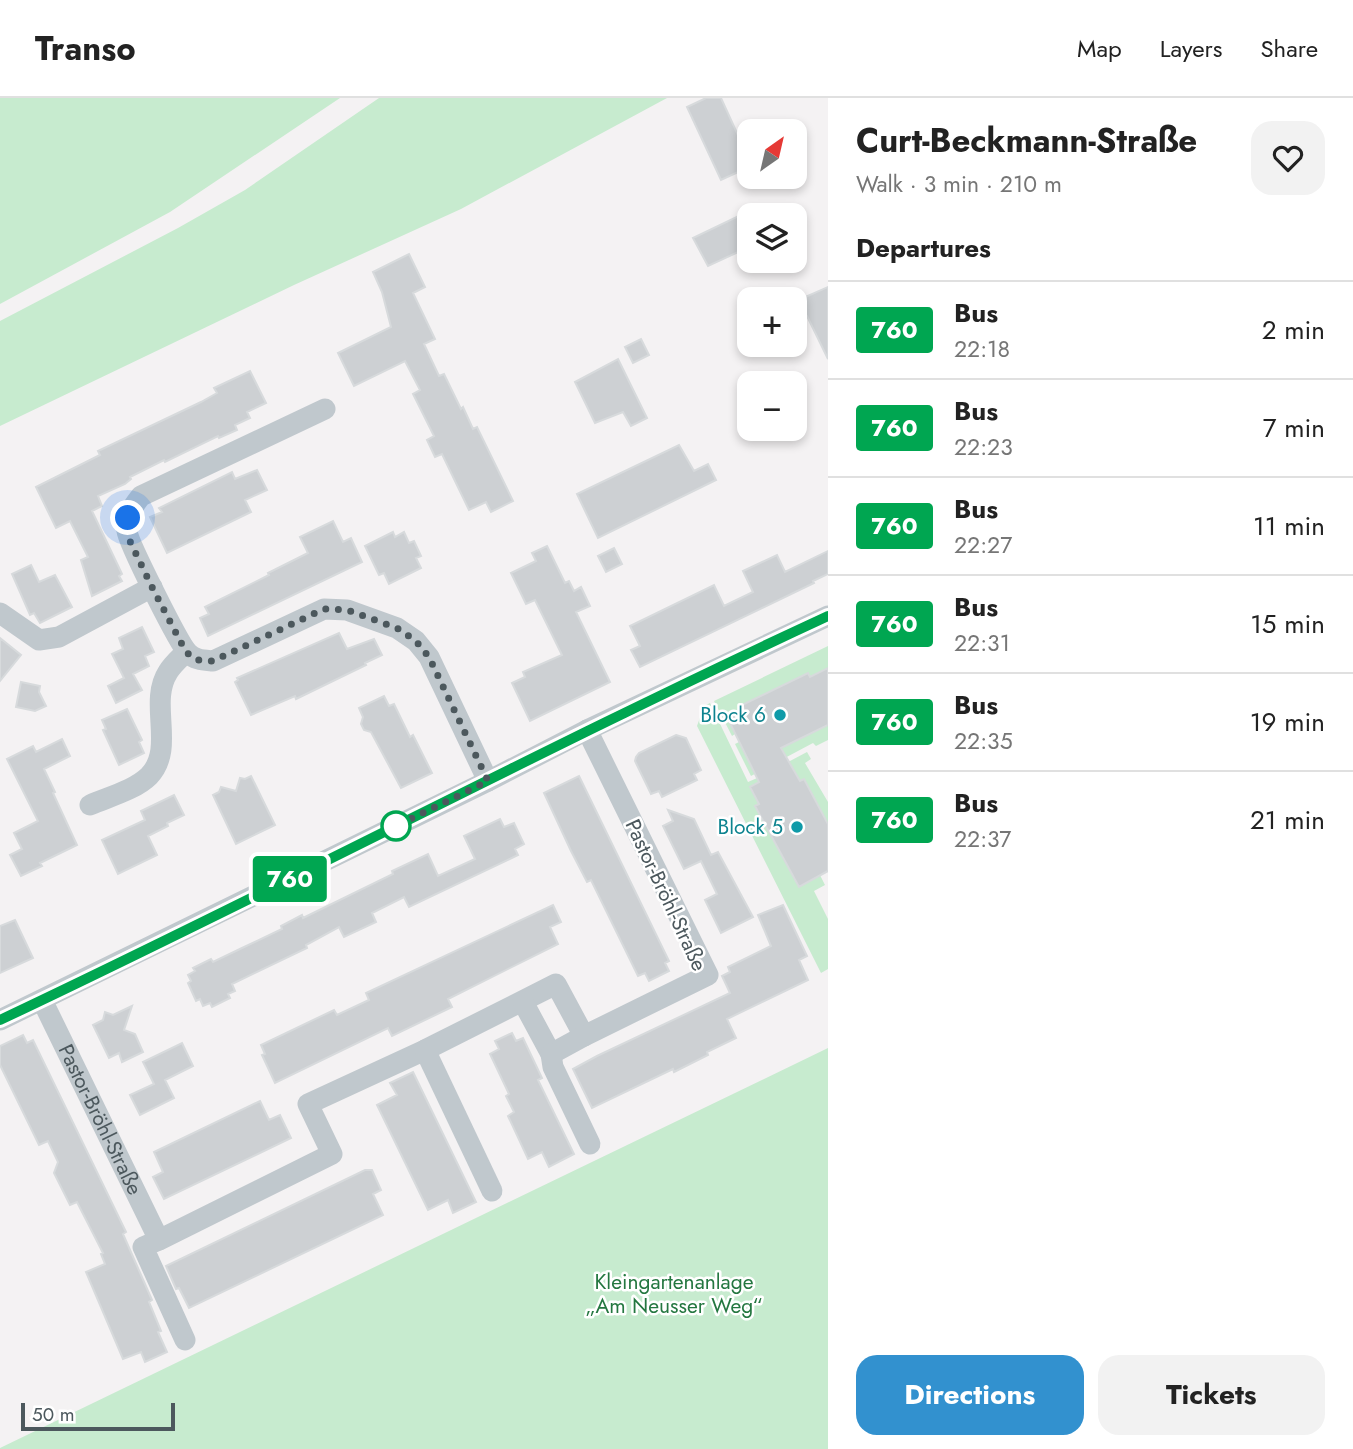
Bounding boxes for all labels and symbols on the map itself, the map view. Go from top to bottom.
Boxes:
north arrow [737,119,807,189]
your location [110,500,145,535]
place label: Block 6 [700,700,766,730]
marker: Block 6 [772,707,788,723]
unlabelled marker [381,811,411,841]
place label: Block 5 [718,812,783,842]
street label: Pastor-Bröhl-Straße [618,814,714,976]
marker: Block 5 [789,819,805,835]
line badge: 760 [250,856,330,902]
street label: Pastor-Bröhl-Straße [51,1039,150,1200]
park label: Kleingartenanlage „Am Neusser Weg“ [585,1267,763,1321]
scale bar [21,1400,175,1432]

